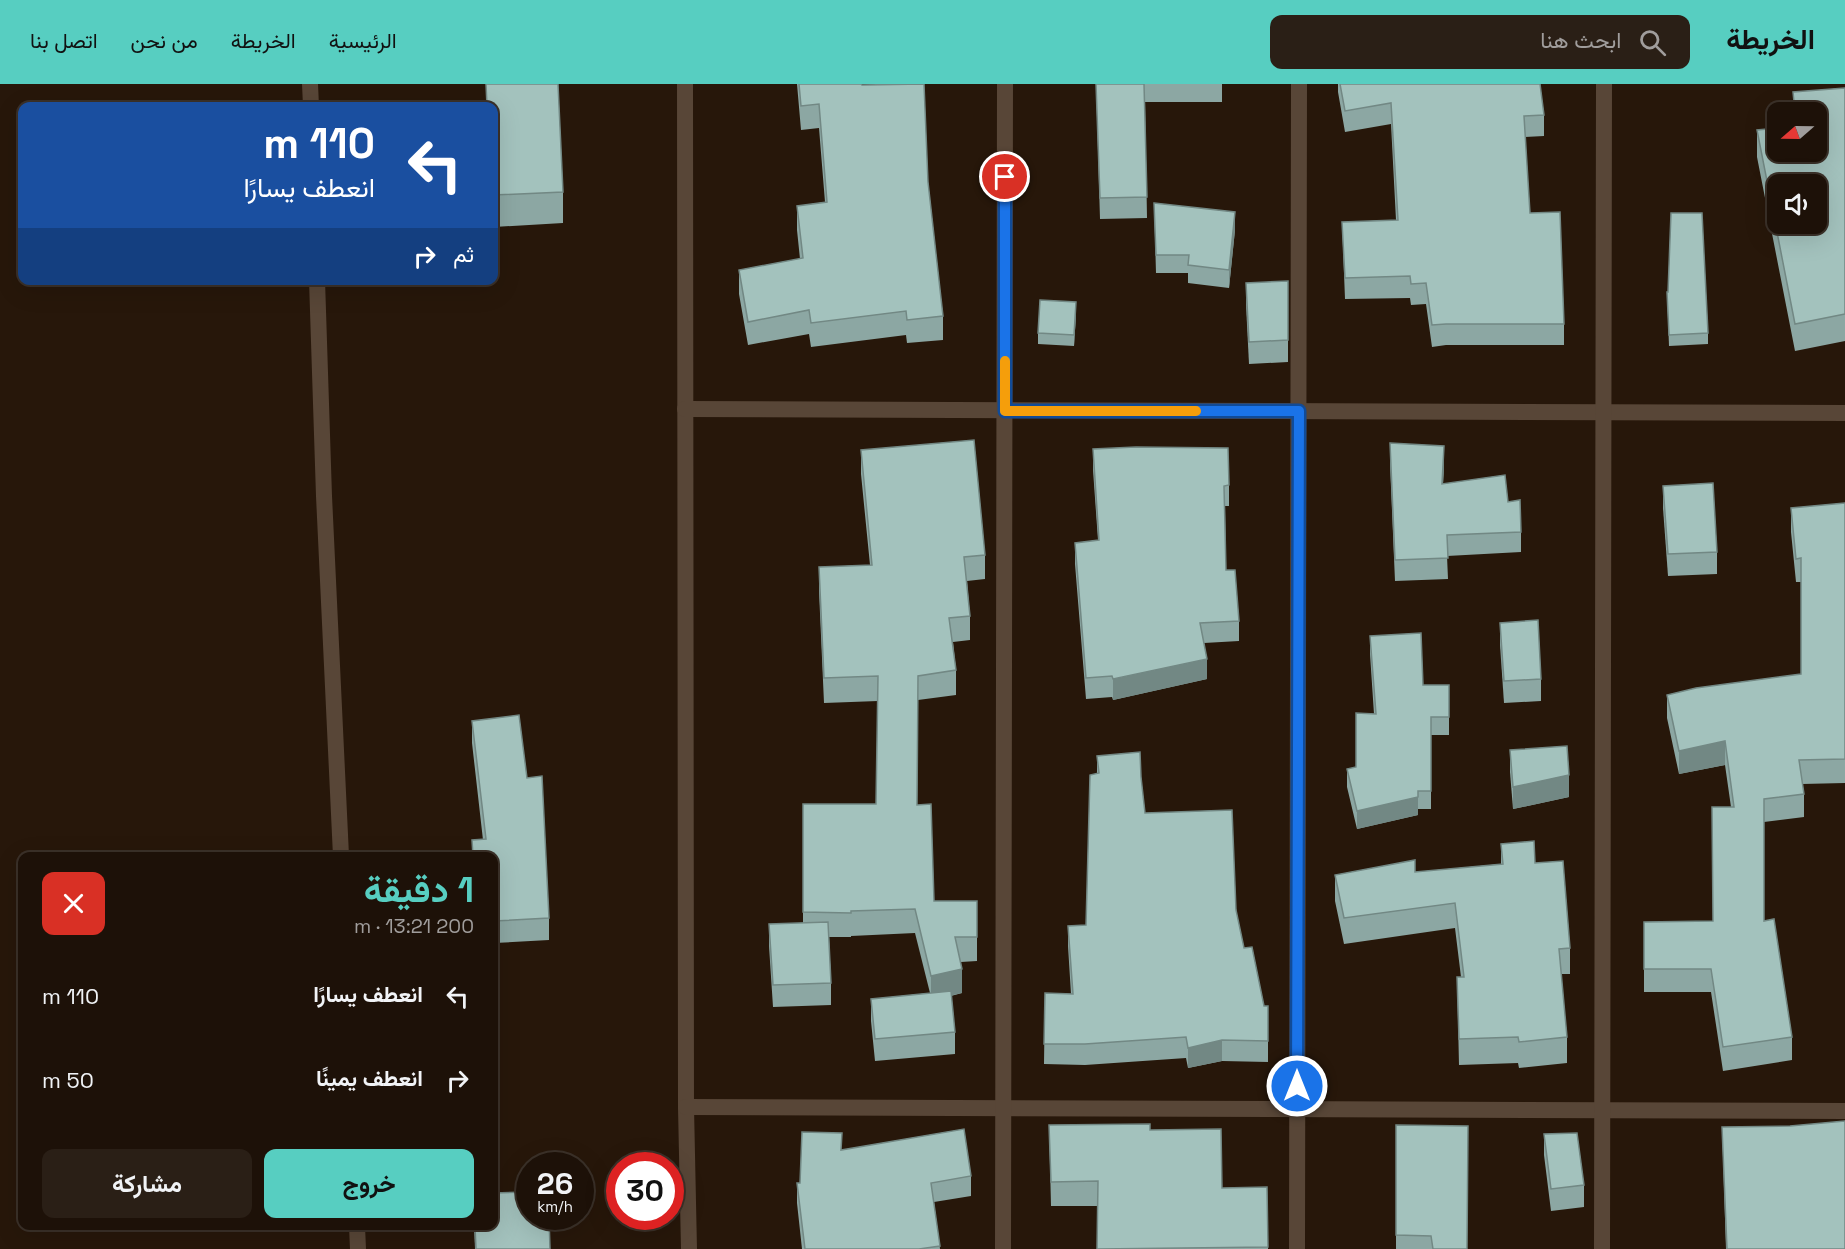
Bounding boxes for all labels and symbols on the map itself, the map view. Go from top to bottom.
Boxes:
north arrow [1767,102,1827,162]
pin [979,151,1030,202]
position arrow [1265,1054,1329,1118]
speed limit sign: 30 [606,1152,684,1230]

